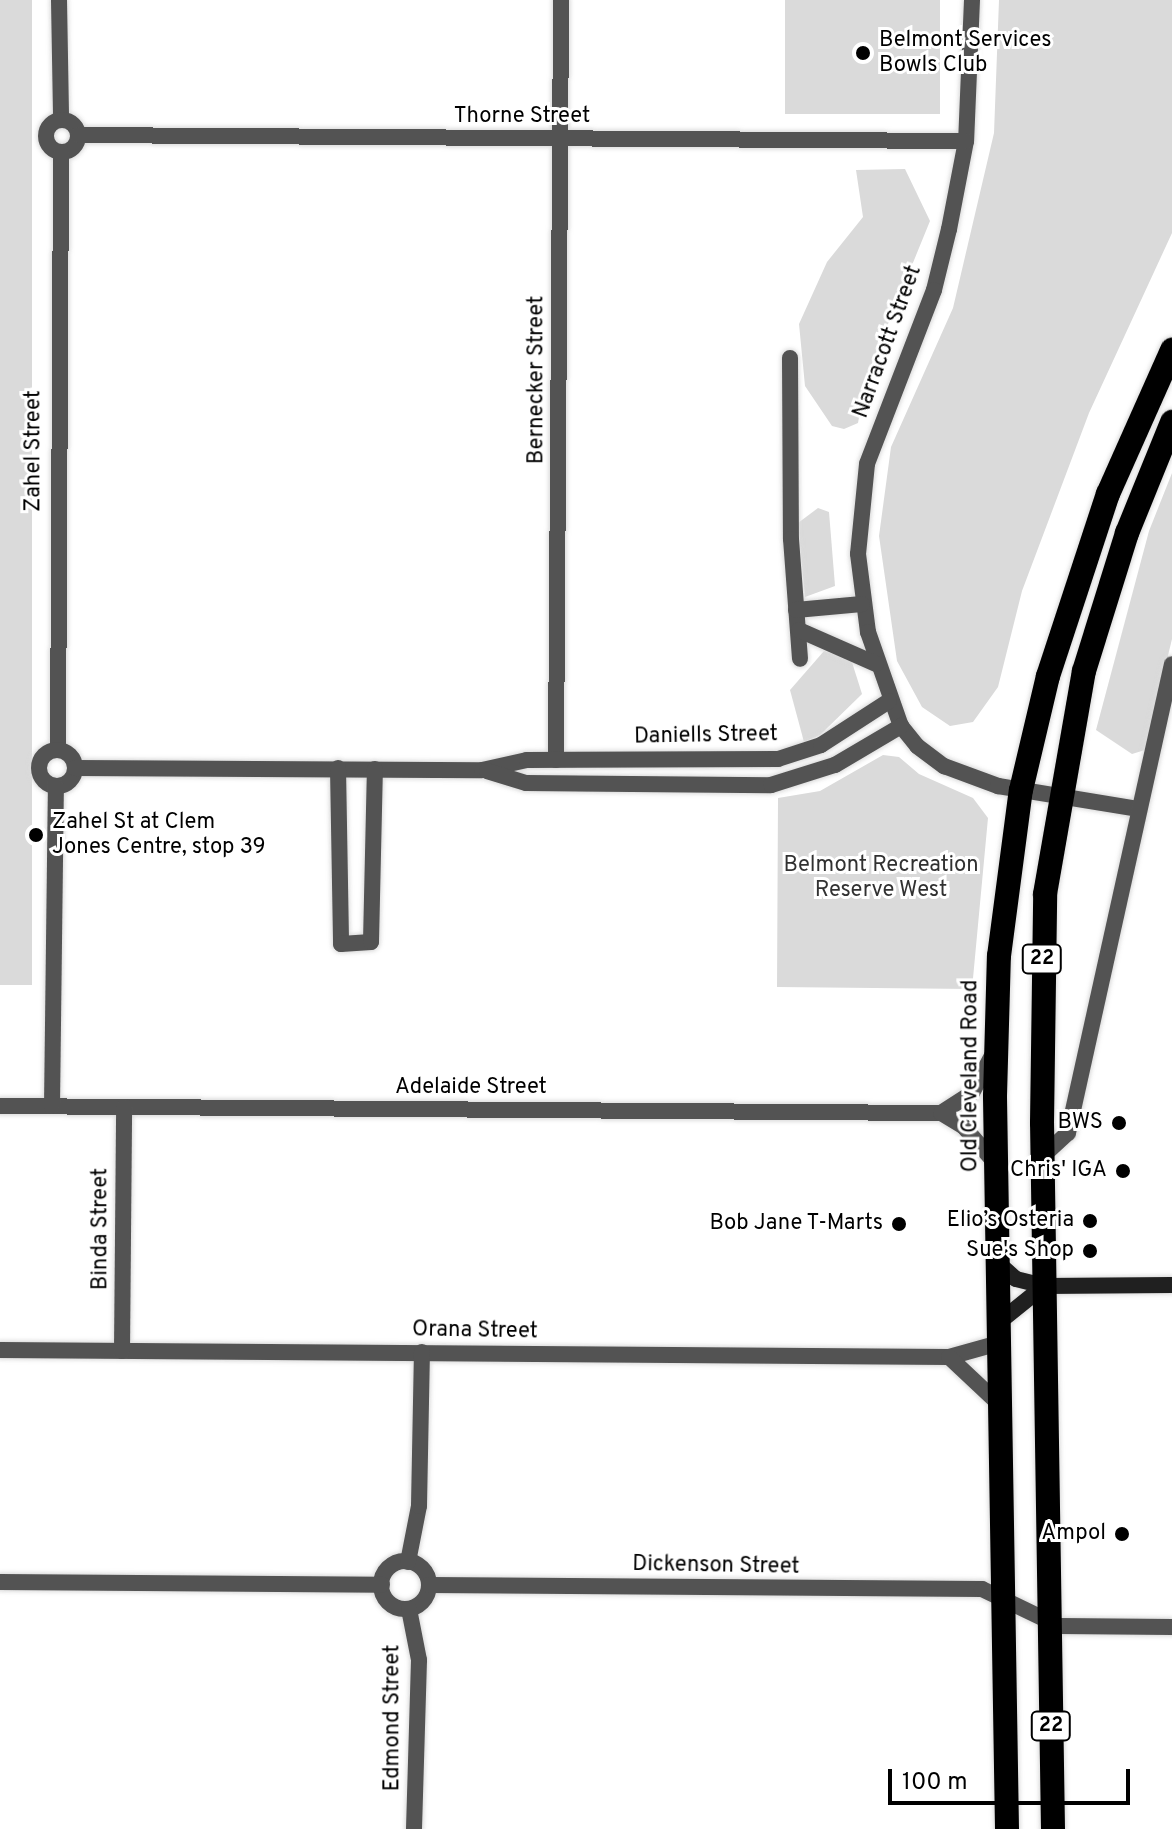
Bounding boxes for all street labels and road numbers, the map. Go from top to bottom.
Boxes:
street label: Thorne Street [454,104,590,130]
street label: Narracott Street [848,262,928,422]
street label: Bernecker Street [524,296,550,464]
street label: Zahel Street [21,390,47,512]
street label: Daniells Street [634,722,778,750]
road number: 22 [1020,943,1064,975]
street label: Old Cleveland Road [958,980,984,1172]
street label: Adelaide Street [395,1075,547,1101]
street label: Binda Street [88,1168,114,1290]
street label: Orana Street [412,1317,538,1345]
street label: Dickenson Street [632,1551,800,1581]
street label: Edmond Street [380,1645,406,1791]
road number: 22 [1029,1710,1073,1742]

